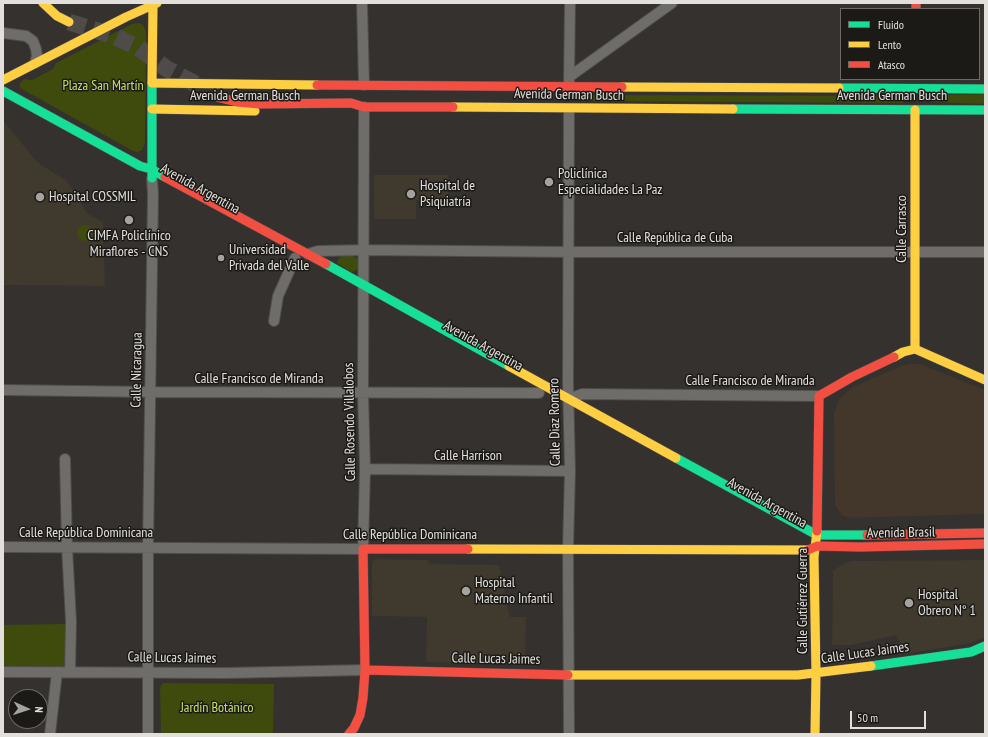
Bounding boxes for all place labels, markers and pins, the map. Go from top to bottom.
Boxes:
place label: Policlínica Especialidades La Paz [558,166,662,198]
marker: Policlínica Especialidades La Paz [543,176,555,188]
place label: Hospital de Psiquiatría [420,178,475,210]
marker: Hospital de Psiquiatría [405,188,417,200]
place label: Hospital COSSMIL [49,189,136,205]
marker: Hospital COSSMIL [34,191,46,203]
marker: CIMFA Policlínico Miraflores - CNS [123,214,135,226]
place label: CIMFA Policlínico Miraflores - CNS [87,228,171,260]
place label: Universidad Privada del Valle [229,242,309,274]
marker: Universidad Privada del Valle [216,253,226,263]
place label: Hospital Materno Infantil [475,575,553,608]
marker: Hospital Materno Infantil [460,585,472,597]
place label: Hospital Obrero N° 1 [918,587,976,620]
marker: Hospital Obrero N° 1 [903,597,915,609]

